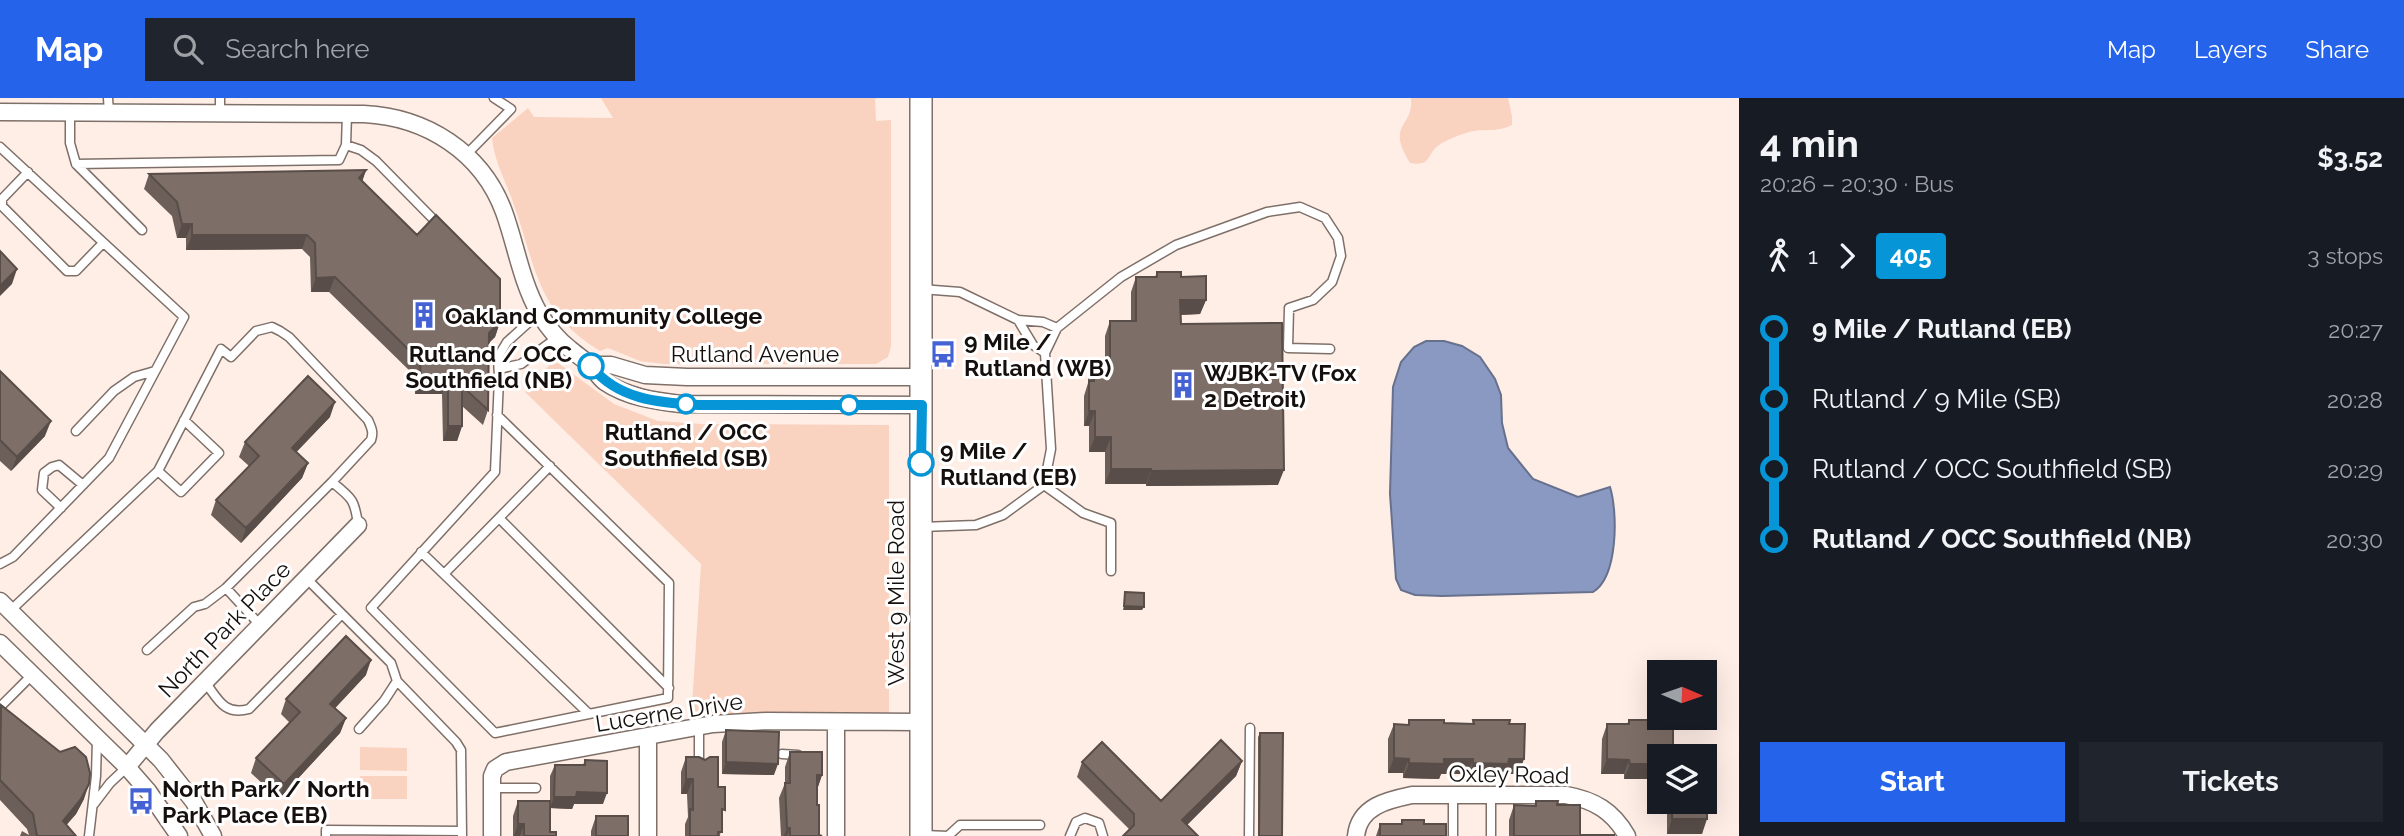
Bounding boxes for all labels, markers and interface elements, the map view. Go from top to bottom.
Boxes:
search box [145,18,635,81]
text: Map [35,30,103,69]
icon: search [169,30,207,68]
text: Search here [225,34,370,64]
text: Map [2107,35,2156,64]
text: Layers [2194,35,2267,64]
text: Share [2305,35,2369,64]
text: 4 min [1760,121,1859,166]
text: $3.52 [2317,143,2383,173]
text: 20:26 – 20:30 · Bus [1760,170,1954,197]
icon: walk [1760,237,1798,275]
icon: forward [1828,237,1866,275]
text: 405 [1890,241,1932,270]
text: 1 [1808,242,1818,269]
text: 3 stops [2307,242,2383,269]
building icon: Oakland Community College [409,300,439,330]
place label: Oakland Community College [445,302,762,329]
text: 9 Mile / Rutland (EB) [1812,314,2071,344]
text: 20:27 [2328,316,2383,343]
place label: 9 Mile / Rutland (WB) [964,328,1111,381]
bus stop icon: 9 Mile / Rutland (WB) [928,339,958,369]
place label: Rutland / OCC Southfield (NB) [405,340,572,393]
street label: Rutland Avenue [671,340,839,367]
marker: Rutland / OCC Southfield (NB) [578,353,604,379]
place label: WJBK-TV (Fox 2 Detroit) [1204,359,1357,412]
building icon: WJBK-TV (Fox 2 Detroit) [1168,370,1198,400]
text: Rutland / 9 Mile (SB) [1812,384,2061,414]
text: 20:28 [2327,386,2383,413]
marker: Rutland / OCC Southfield (SB) [676,394,696,414]
unlabelled marker [839,395,859,415]
place label: Rutland / OCC Southfield (SB) [604,418,768,471]
place label: 9 Mile / Rutland (EB) [940,437,1077,490]
marker: 9 Mile / Rutland (EB) [908,450,934,476]
text: Rutland / OCC Southfield (SB) [1812,454,2172,484]
text: 20:29 [2327,456,2383,483]
street label: West 9 Mile Road [882,500,909,686]
text: Rutland / OCC Southfield (NB) [1812,524,2191,554]
text: 20:30 [2326,526,2383,553]
street label: North Park Place [152,556,296,702]
north arrow [1647,660,1717,730]
map controls [1647,660,1717,814]
street label: Lucerne Drive [593,687,745,737]
button: Start [1760,742,2065,822]
button: Tickets [2079,742,2383,822]
button: layers [1647,744,1717,814]
street label: Oxley Road [1448,759,1570,789]
place label: North Park / North Park Place (EB) [162,775,370,828]
bus stop icon: North Park / North Park Place (EB) [126,786,156,816]

